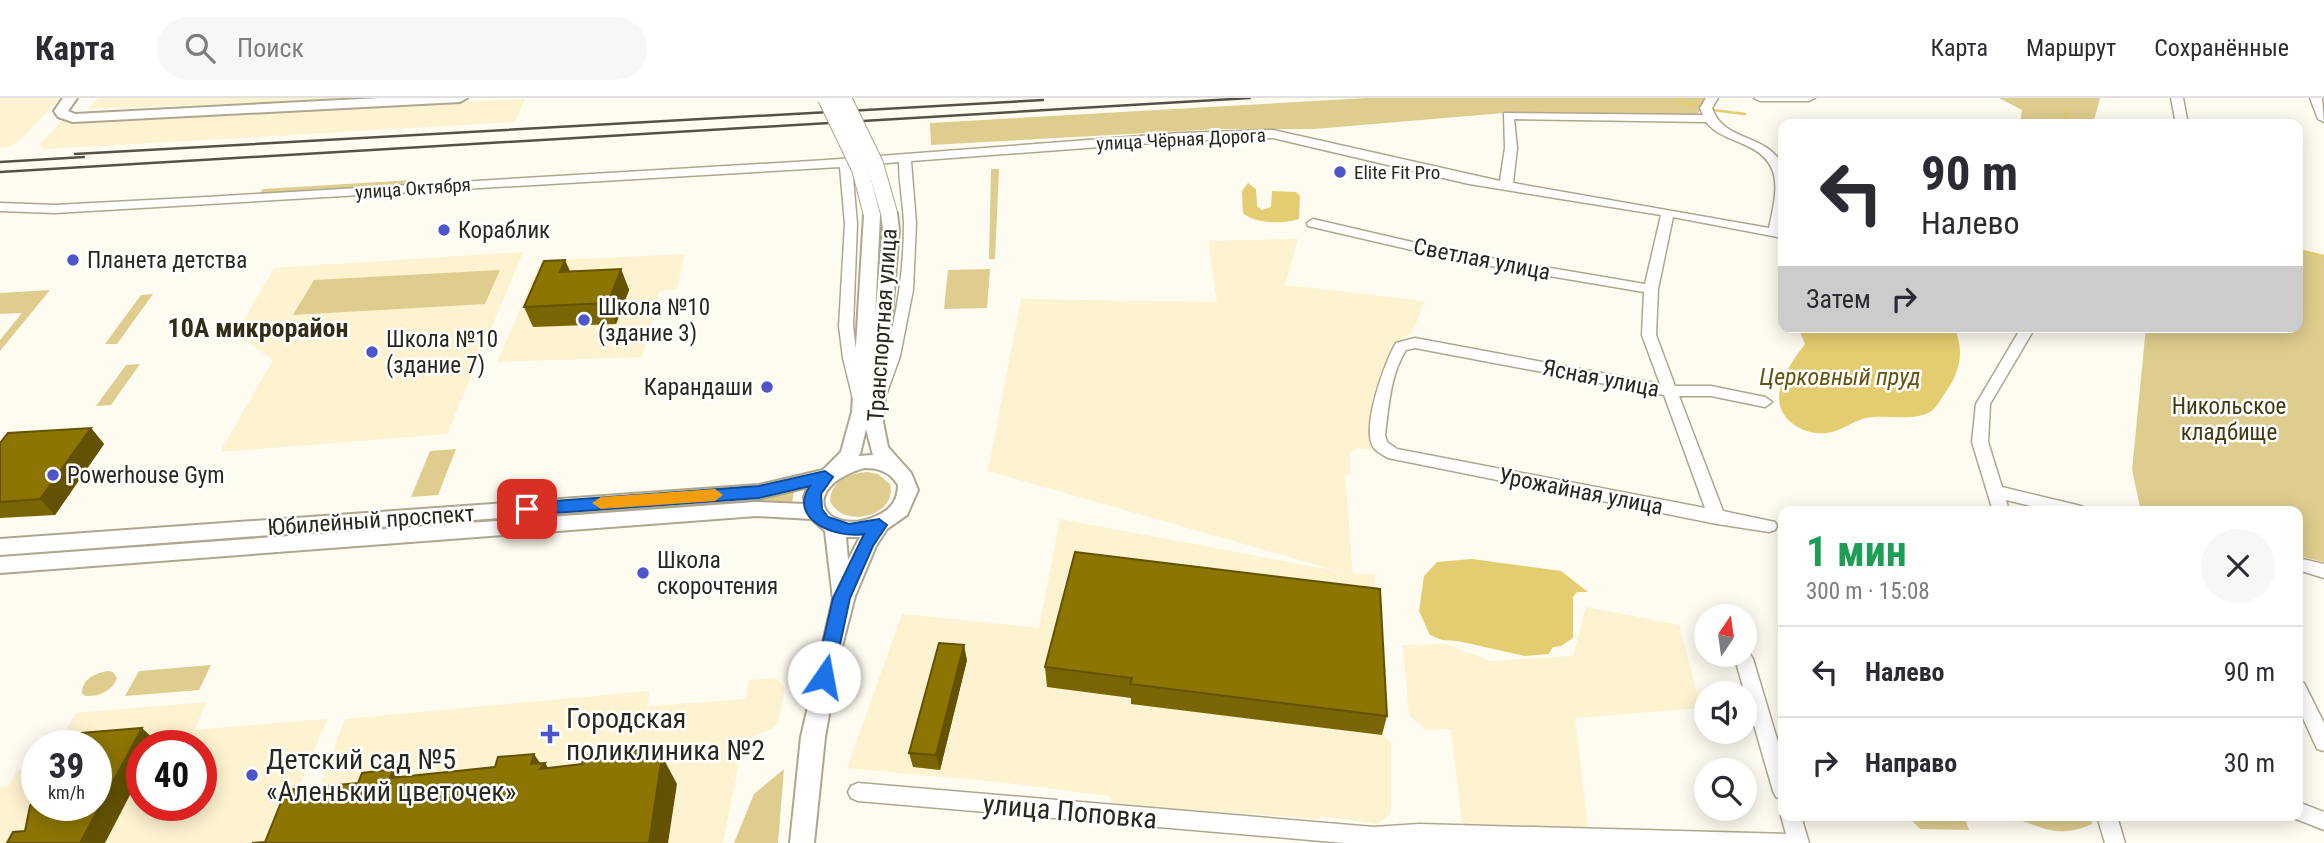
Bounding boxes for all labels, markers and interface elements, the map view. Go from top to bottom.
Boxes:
search box [157,17,647,80]
text: Карта [35,29,115,68]
icon: search [181,29,219,67]
text: Поиск [237,33,304,63]
text: Карта [1931,34,1988,62]
text: Маршрут [2026,34,2116,62]
text: Сохранённые [2154,34,2289,62]
street label: улица Чёрная Дорога [1096,124,1266,155]
text: 90 m [1921,145,2018,202]
icon: left [1806,147,1897,238]
place label: Elite Fit Pro [1354,161,1440,184]
marker: Elite Fit Pro [1332,164,1348,180]
street label: улица Октября [355,173,472,204]
text: Налево [1921,204,2020,242]
place label: Кораблик [458,217,550,244]
marker: Кораблик [436,222,452,238]
street label: Транспортная улица [862,227,903,423]
street label: Светлая улица [1411,233,1553,286]
place label: Планета детства [87,247,247,274]
marker: Планета детства [65,252,81,268]
icon: right [1885,280,1923,318]
text: Затем [1806,284,1871,314]
place label: Школа №10 (здание 3) [598,294,710,347]
marker: Школа №10 (здание 3) [576,312,592,328]
district label: 10А микрорайон [168,313,349,343]
place label: Школа №10 (здание 7) [386,326,498,379]
marker: Школа №10 (здание 7) [364,344,380,360]
street label: Ясная улица [1540,354,1662,403]
water label: Церковный пруд [1759,363,1921,391]
place label: Карандаши [644,374,753,401]
marker: Карандаши [759,379,775,395]
park label: Никольское кладбище [2172,393,2286,446]
place label: Powerhouse Gym [67,462,225,489]
street label: Урожайная улица [1496,462,1665,521]
marker: Powerhouse Gym [45,467,61,483]
pin [497,479,557,539]
icon: arrive [508,490,546,528]
street label: Юбилейный проспект [267,500,476,541]
text: 1 мин [1806,527,1907,576]
button: close [2201,529,2275,603]
place label: Школа скорочтения [657,547,778,600]
marker: Школа скорочтения [635,565,651,581]
text: 300 m · 15:08 [1806,578,1930,605]
north arrow [1694,604,1757,667]
map controls [1694,604,1757,821]
position arrow [787,640,861,714]
icon: left [1806,653,1844,691]
text: Налево [1865,657,1945,687]
text: 90 m [2224,657,2275,687]
button: sound [1694,681,1757,744]
place label: Городская поликлиника №2 [566,702,765,767]
marker: Городская поликлиника №2 [540,724,560,744]
speed limit sign: 40 [126,730,217,821]
place label: Детский сад №5 «Аленький цветочек» [266,743,516,808]
icon: right [1806,744,1844,782]
text: 39 [49,746,84,787]
text: Направо [1865,748,1957,778]
text: 30 m [2224,748,2275,778]
button: search [1694,758,1757,821]
marker: Детский сад №5 «Аленький цветочек» [244,767,260,783]
text: km/h [48,782,85,803]
street label: улица Поповка [981,787,1159,836]

